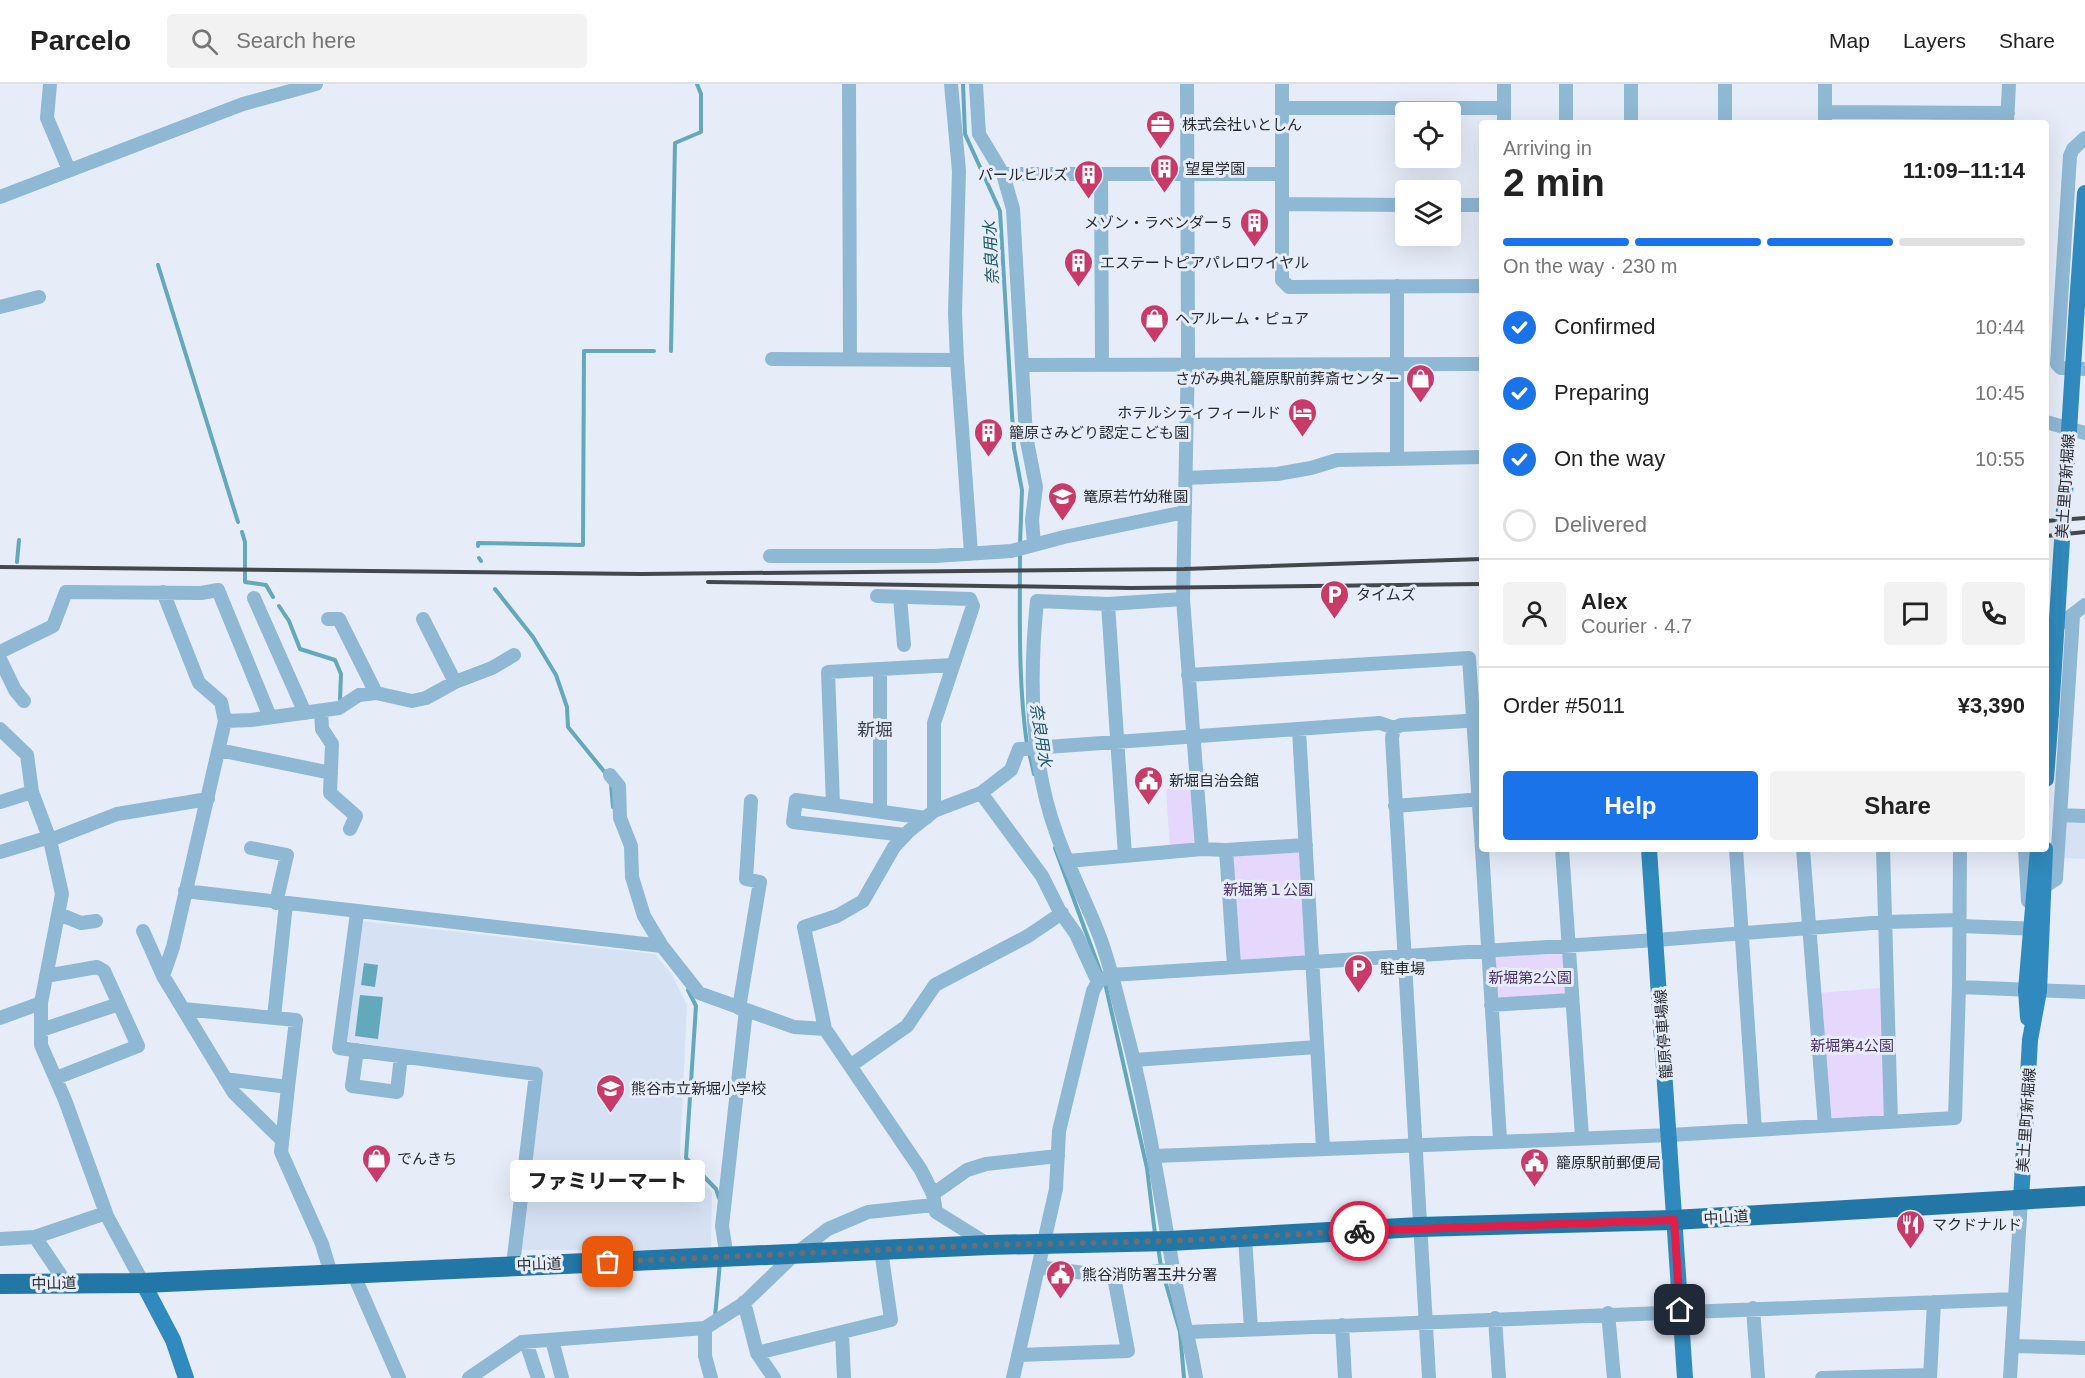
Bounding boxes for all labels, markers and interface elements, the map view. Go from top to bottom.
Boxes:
search box [167,14,587,68]
text: Parcelo [30,25,131,56]
icon: search [188,25,221,58]
text: Search here [236,28,356,53]
text: Map [1829,29,1870,52]
text: Layers [1903,29,1966,52]
text: Share [1999,29,2055,52]
map controls [1395,102,1461,246]
button: locate [1395,102,1461,168]
office icon: 株式会社いとしん [1145,108,1177,150]
place label: 株式会社いとしん [1182,116,1302,133]
text: Arriving in [1503,137,1592,159]
building icon: 望星学園 [1148,152,1180,194]
building icon: パールヒルズ [1073,158,1105,200]
text: 11:09–11:14 [1903,158,2025,183]
place label: 望星学園 [1185,160,1245,177]
text: 2 min [1503,161,1605,204]
place label: パールヒルズ [978,166,1068,183]
button: layers [1395,180,1461,246]
building icon: メゾン・ラベンダー５ [1239,206,1271,248]
place label: メゾン・ラベンダー５ [1084,214,1234,231]
water label: 奈良用水 [981,219,1001,285]
building icon: エステートピアパレロワイヤル [1063,246,1095,288]
place label: エステートピアパレロワイヤル [1100,254,1309,271]
text: On the way · 230 m [1503,255,1678,277]
shop icon: ヘアルーム・ピュア [1138,302,1170,344]
place label: ヘアルーム・ピュア [1175,310,1309,327]
icon: check [1503,311,1536,344]
text: Confirmed [1554,314,1655,339]
text: 10:44 [1975,316,2025,338]
shop icon: さがみ典礼籠原駅前葬斎センター [1405,362,1437,404]
place label: さがみ典礼籠原駅前葬斎センター [1175,370,1400,387]
icon: check [1503,377,1536,410]
text: Preparing [1554,380,1649,405]
text: 10:45 [1975,382,2025,404]
hotel icon: ホテルシティフィールド [1286,396,1318,438]
place label: ホテルシティフィールド [1117,404,1281,421]
building icon: 籠原さみどり認定こども園 [972,416,1004,458]
place label: 籠原さみどり認定こども園 [1009,424,1189,441]
street label: 美土里町新堀線 [2053,433,2077,539]
icon: check [1503,443,1536,476]
text: On the way [1554,446,1665,471]
text: 10:55 [1975,448,2025,470]
school or university icon: 篭原若竹幼稚園 [1046,480,1078,522]
place label: 篭原若竹幼稚園 [1083,488,1188,505]
text: Delivered [1554,512,1647,537]
parking icon: タイムズ [1319,578,1351,620]
button: person [1503,582,1566,645]
button: chat [1884,582,1947,645]
button: phone [1962,582,2025,645]
place label: タイムズ [1356,586,1416,603]
text: Alex [1581,589,1627,614]
text: Courier · 4.7 [1581,615,1692,637]
text: Order #5011 [1503,693,1625,718]
text: ¥3,390 [1958,693,2025,718]
water label: 奈良用水 [1028,702,1055,770]
district label: 新堀 [857,720,893,740]
public building icon: 新堀自治会館 [1132,764,1164,806]
button: Help [1503,771,1758,840]
button: Share [1770,771,2025,840]
place label: 新堀自治会館 [1169,772,1259,789]
park label: 新堀第１公園 [1223,881,1313,898]
parking icon: 駐車場 [1343,952,1375,994]
place label: 駐車場 [1380,960,1425,977]
park label: 新堀第2公園 [1488,969,1572,986]
street label: 籠原停車場線 [1651,989,1675,1079]
park label: 新堀第4公園 [1810,1037,1894,1054]
street label: 美土里町新堀線 [2014,1067,2038,1173]
school or university icon: 熊谷市立新堀小学校 [594,1072,626,1114]
place label: 熊谷市立新堀小学校 [631,1080,766,1097]
shop icon: でんきち [360,1142,392,1184]
public building icon: 籠原駅前郵便局 [1519,1146,1551,1188]
place label: でんきち [397,1150,457,1167]
place label: 籠原駅前郵便局 [1556,1154,1661,1171]
callout: ファミリーマート [510,1160,706,1202]
text: ファミリーマート [528,1170,688,1192]
courier [1329,1201,1389,1261]
street label: 中山道 [1703,1207,1749,1227]
restaurant icon: マクドナルド [1895,1208,1927,1250]
icon: bike [1343,1215,1376,1248]
place label: マクドナルド [1932,1216,2022,1233]
pin [582,1236,633,1287]
icon: bag [591,1245,624,1278]
street label: 中山道 [516,1255,562,1273]
public building icon: 熊谷消防署玉井分署 [1045,1258,1077,1300]
place label: 熊谷消防署玉井分署 [1082,1266,1217,1283]
street label: 中山道 [31,1274,77,1292]
pin [1654,1284,1705,1335]
icon: home [1663,1293,1696,1326]

